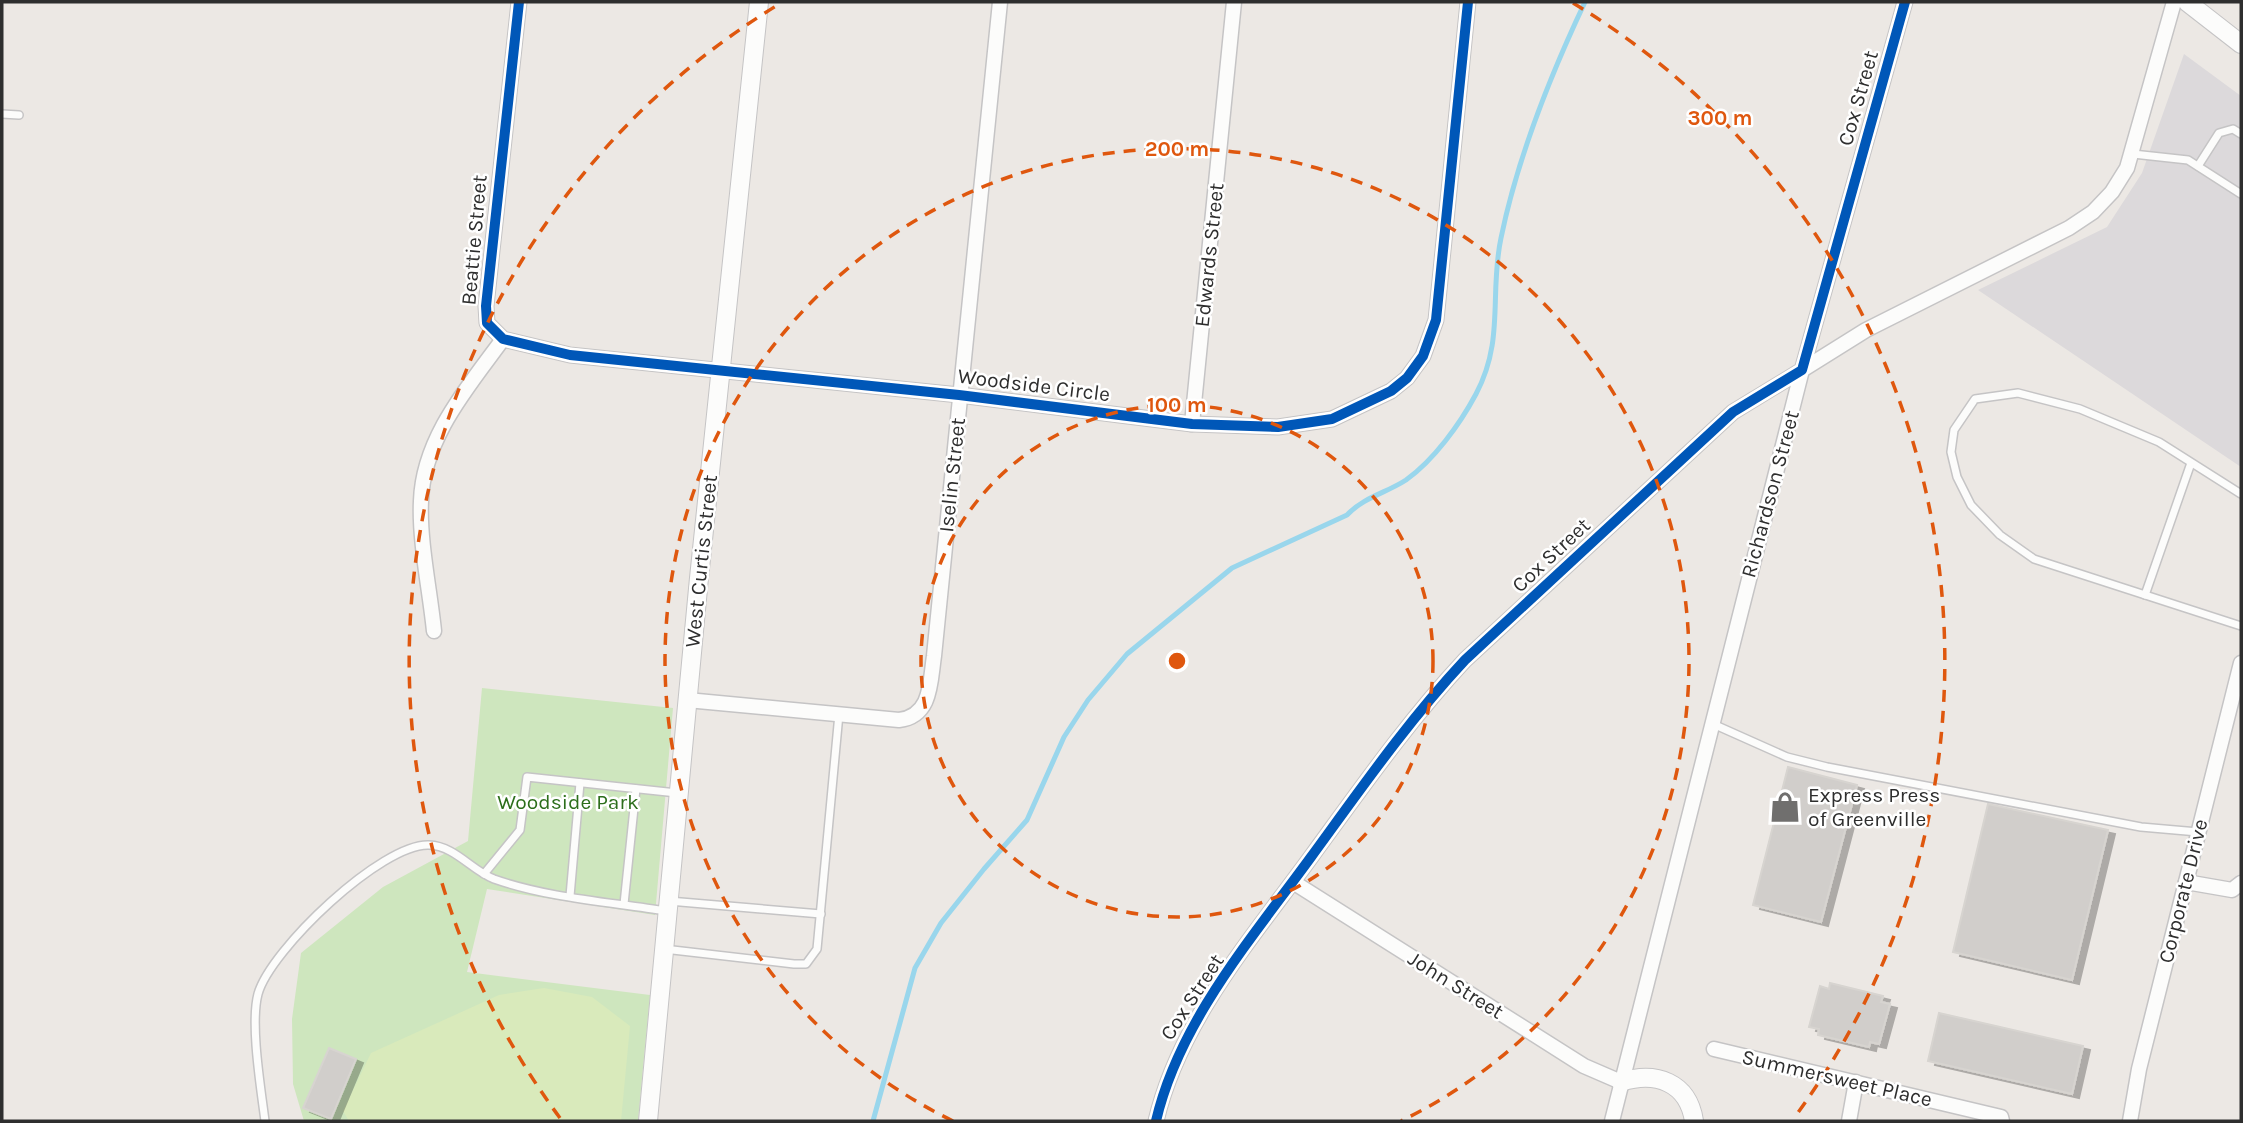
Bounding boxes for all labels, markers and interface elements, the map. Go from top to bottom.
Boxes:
street label: Cox Street [1833,48,1883,148]
text: 300 m [1688,106,1752,130]
text: 200 m [1145,137,1209,161]
street label: Beattie Street [456,174,492,306]
street label: Edwards Street [1190,182,1229,328]
street label: Woodside Circle [956,364,1112,406]
text: 100 m [1147,393,1207,417]
street label: Richardson Street [1736,408,1804,580]
street label: Iselin Street [934,416,970,534]
street label: West Curtis Street [680,473,722,649]
street label: Cox Street [1507,513,1595,597]
centre of rings [1165,649,1189,673]
place label: Express Press of Greenville [1808,783,1940,831]
park label: Woodside Park [497,790,639,814]
shop icon: Express Press of Greenville [1768,790,1802,824]
street label: Corporate Drive [2154,817,2212,965]
street label: John Street [1404,946,1508,1024]
street label: Cox Street [1155,949,1229,1045]
street label: Summersweet Place [1740,1044,1934,1112]

